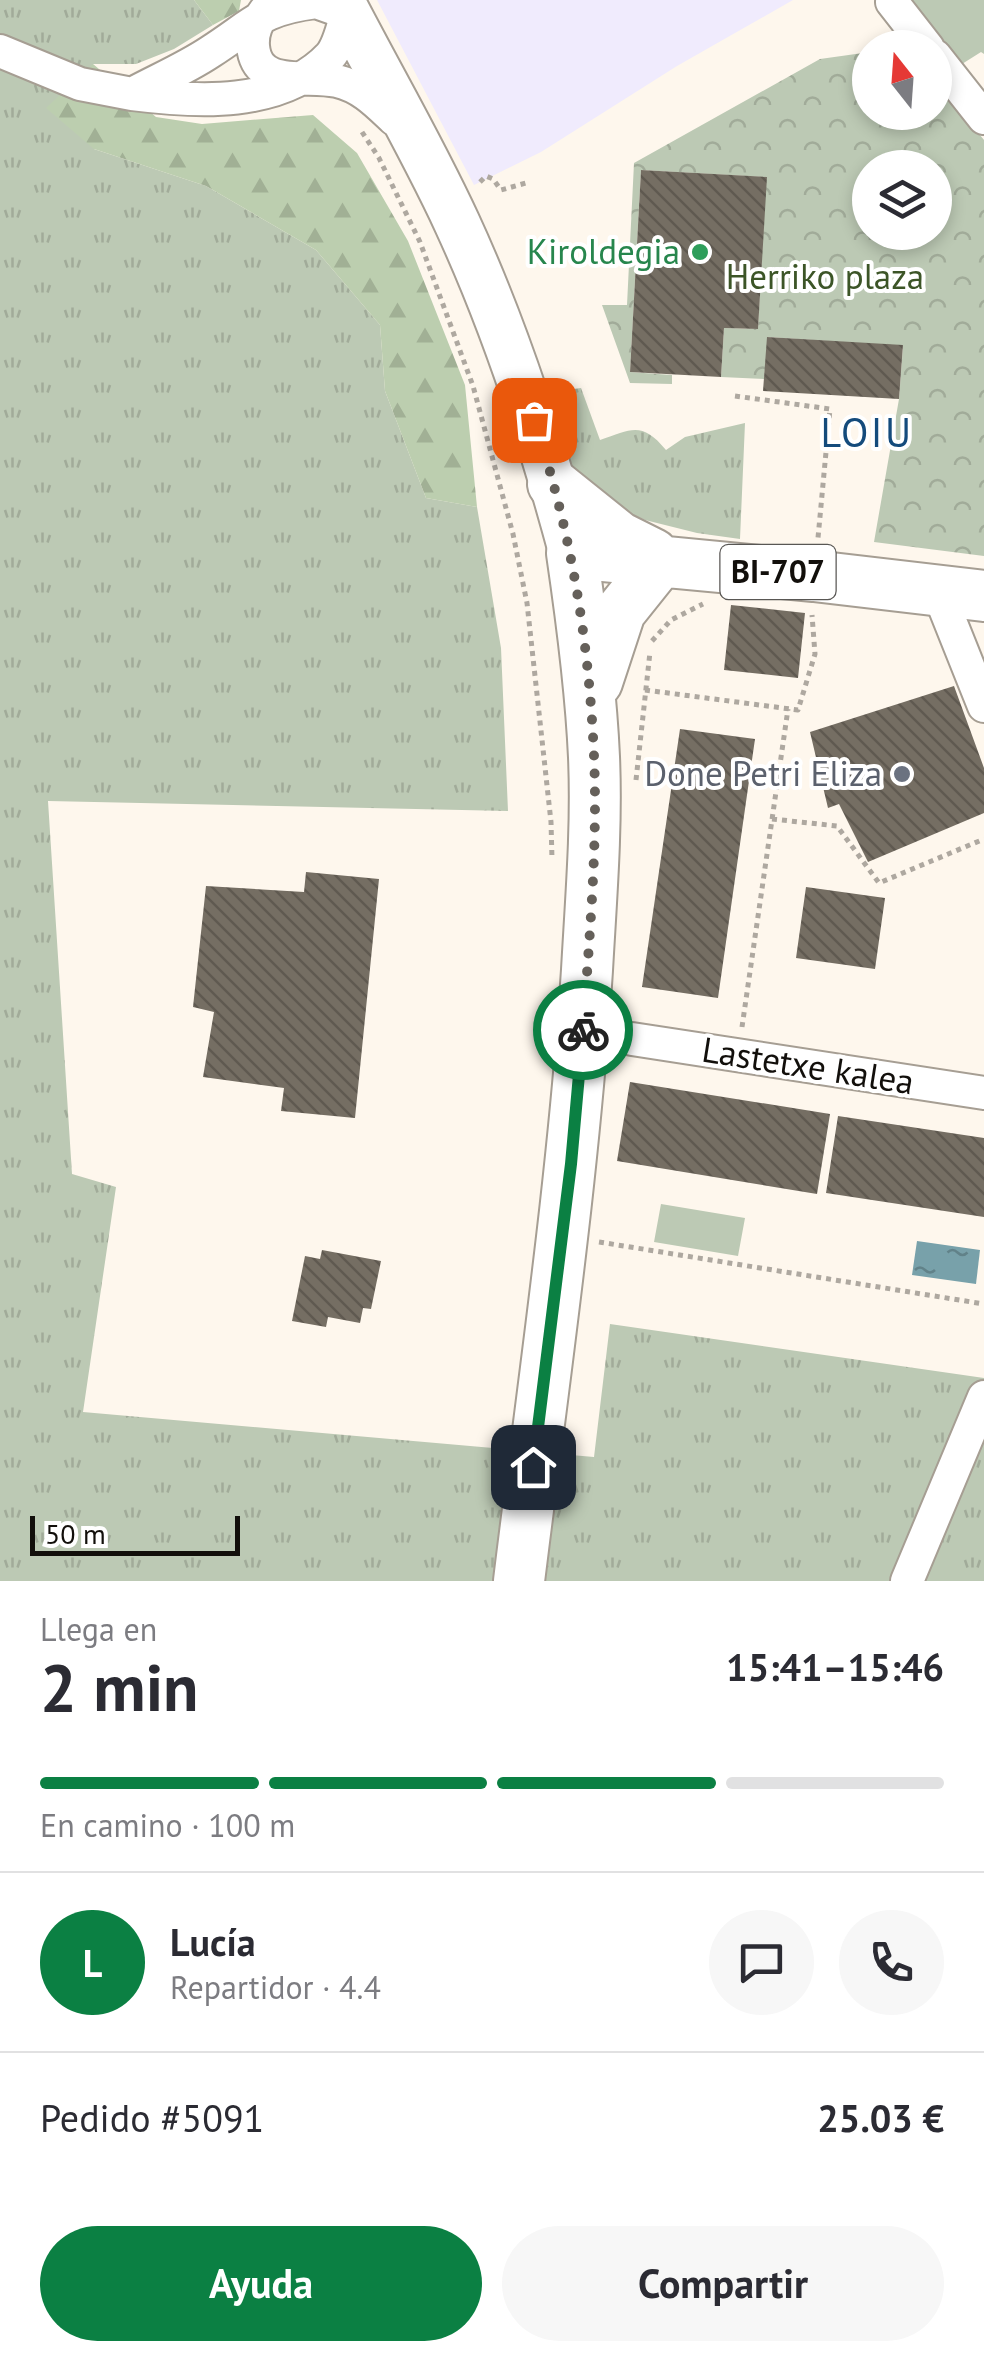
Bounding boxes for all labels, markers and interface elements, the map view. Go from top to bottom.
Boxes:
north arrow [852,30,952,130]
map controls [852,30,952,250]
button: layers [852,150,952,250]
place label: Kiroldegia [527,228,680,274]
marker: Kiroldegia [689,241,711,263]
park label: Herriko plaza [726,253,924,299]
pin [492,378,577,463]
icon: bag [507,393,562,448]
district label: LOIU [820,406,914,458]
road number: BI-707 [720,545,836,599]
place label: Done Petri Eliza [644,750,882,796]
marker: Done Petri Eliza [891,763,913,785]
courier [533,980,633,1080]
icon: bike [556,1003,611,1058]
street label: Lastetxe kalea [699,1026,917,1104]
pin [491,1425,576,1510]
icon: home [506,1440,561,1495]
scale bar [30,1511,240,1556]
text: 50 m [45,1515,106,1552]
text: Llega en [40,1608,157,1650]
text: 15:41–15:46 [726,1642,944,1691]
text: 2 min [40,1645,199,1729]
text: En camino · 100 m [40,1804,295,1846]
button: chat [709,1910,814,2015]
button: phone [839,1910,944,2015]
text: Lucía [170,1917,256,1966]
text: L [83,1938,102,1987]
text: Repartidor · 4.4 [170,1966,381,2008]
text: Pedido #5091 [40,2093,264,2142]
text: 25.03 € [817,2093,944,2142]
button: Ayuda [40,2226,482,2341]
button: Compartir [502,2226,944,2341]

